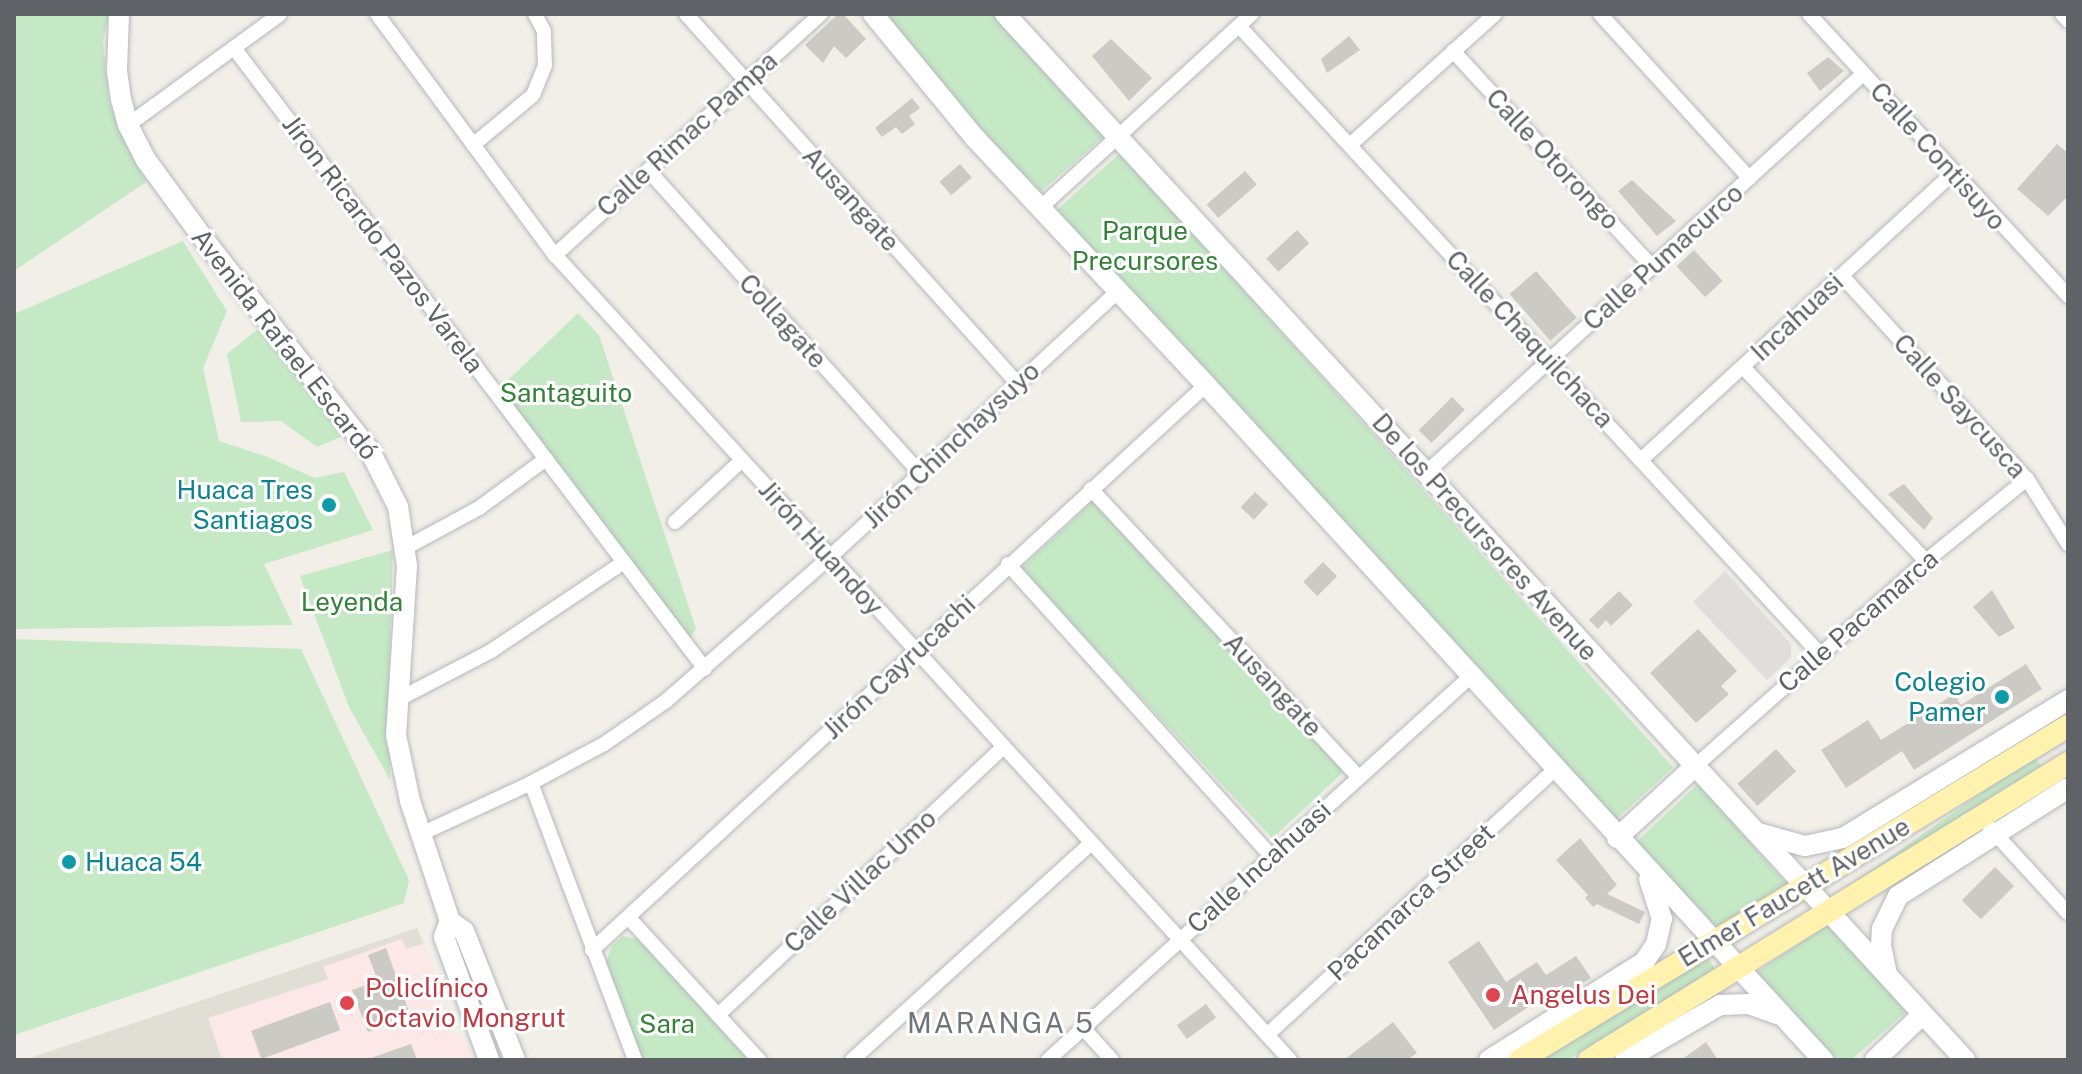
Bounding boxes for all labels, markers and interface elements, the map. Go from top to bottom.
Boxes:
street label: Calle Rimac Pampa [590,45,784,223]
street label: Calle Contisuyo [1864,76,2012,236]
street label: Calle Otorongo [1480,82,1626,236]
street label: Jíron Ricardo Pazos Varela [275,108,491,380]
street label: Ausangate [796,140,906,258]
street label: Calle Pumacurco [1577,177,1749,337]
park label: Parque Precursores [1072,215,1218,276]
street label: Avenida Rafael Escardó [185,222,385,466]
street label: Calle Chaquilchaca [1440,244,1620,434]
street label: Collagate [733,267,833,375]
street label: Incahuasi [1744,267,1850,367]
street label: Calle Saycusca [1887,327,2033,485]
street label: Jirón Chinchaysuyo [856,355,1046,535]
park label: Santaguito [500,377,632,409]
street label: De los Precursores Avenue [1366,407,1604,667]
place label: Huaca Tres Santiagos [177,474,313,536]
street label: Jirón Huandoy [752,474,890,622]
marker: Huaca Tres Santiagos [320,496,338,514]
street label: Calle Pacamarca [1772,543,1944,699]
park label: Leyenda [301,586,403,618]
street label: Jirón Cayrucachi [816,588,982,746]
street label: Ausangate [1217,627,1329,743]
place label: Colegio Pamer [1894,666,1986,728]
marker: Colegio Pamer [1993,688,2011,706]
street label: Calle Incahuasi [1181,794,1337,940]
street label: Calle Villac Umo [777,802,943,960]
street label: Elmer Faucett Avenue [1673,810,1915,974]
street label: Pacamarca Street [1321,817,1501,987]
place label: Huaca 54 [85,846,202,878]
marker: Huaca 54 [60,853,78,871]
place label: Policlínico Octavio Mongrut [365,972,566,1034]
place label: Angelus Dei [1511,979,1656,1011]
marker: Angelus Dei [1482,984,1504,1006]
marker: Policlínico Octavio Mongrut [336,992,358,1014]
district label: MARANGA 5 [907,1006,1095,1040]
park label: Sara [639,1008,695,1040]

